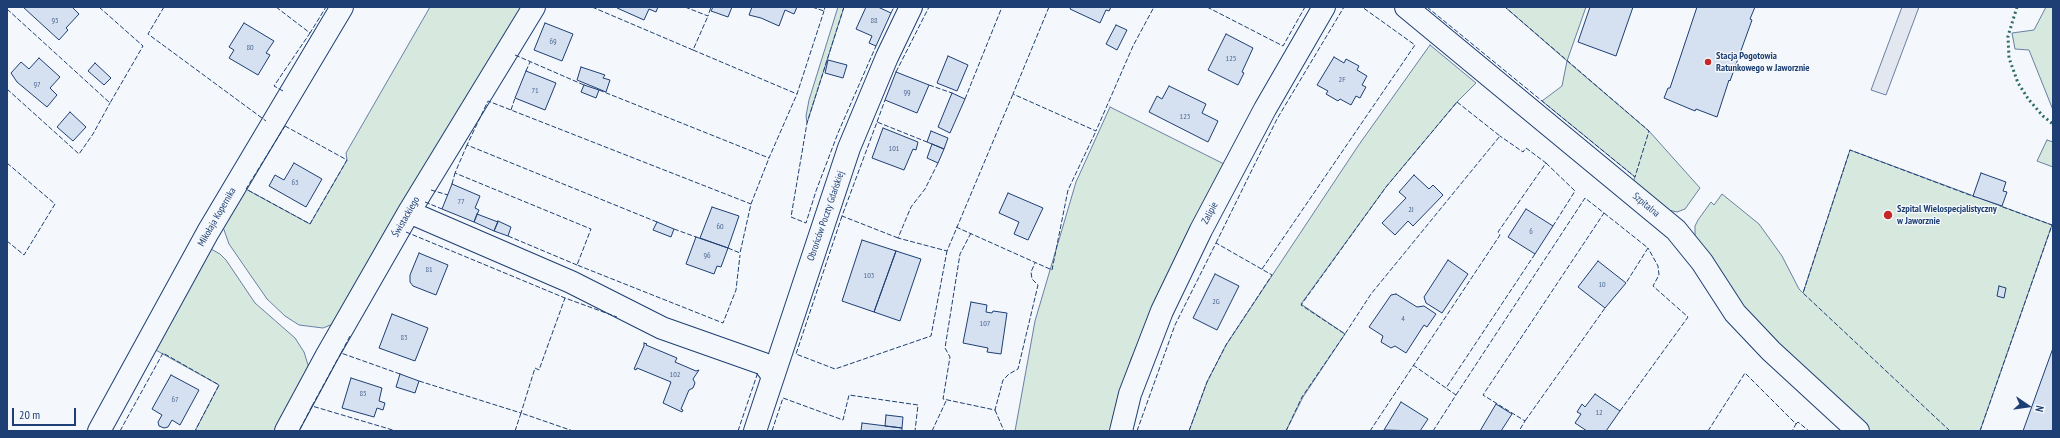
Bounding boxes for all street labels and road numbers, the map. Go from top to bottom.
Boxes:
street label: Obrońców Poczty Gdańskiej [805,169,847,263]
street label: Mikołaja Kopernika [195,186,239,248]
street label: Szpitalna [1630,190,1662,220]
street label: Świstackiego [390,195,422,239]
street label: Zalipie [1199,200,1221,226]

